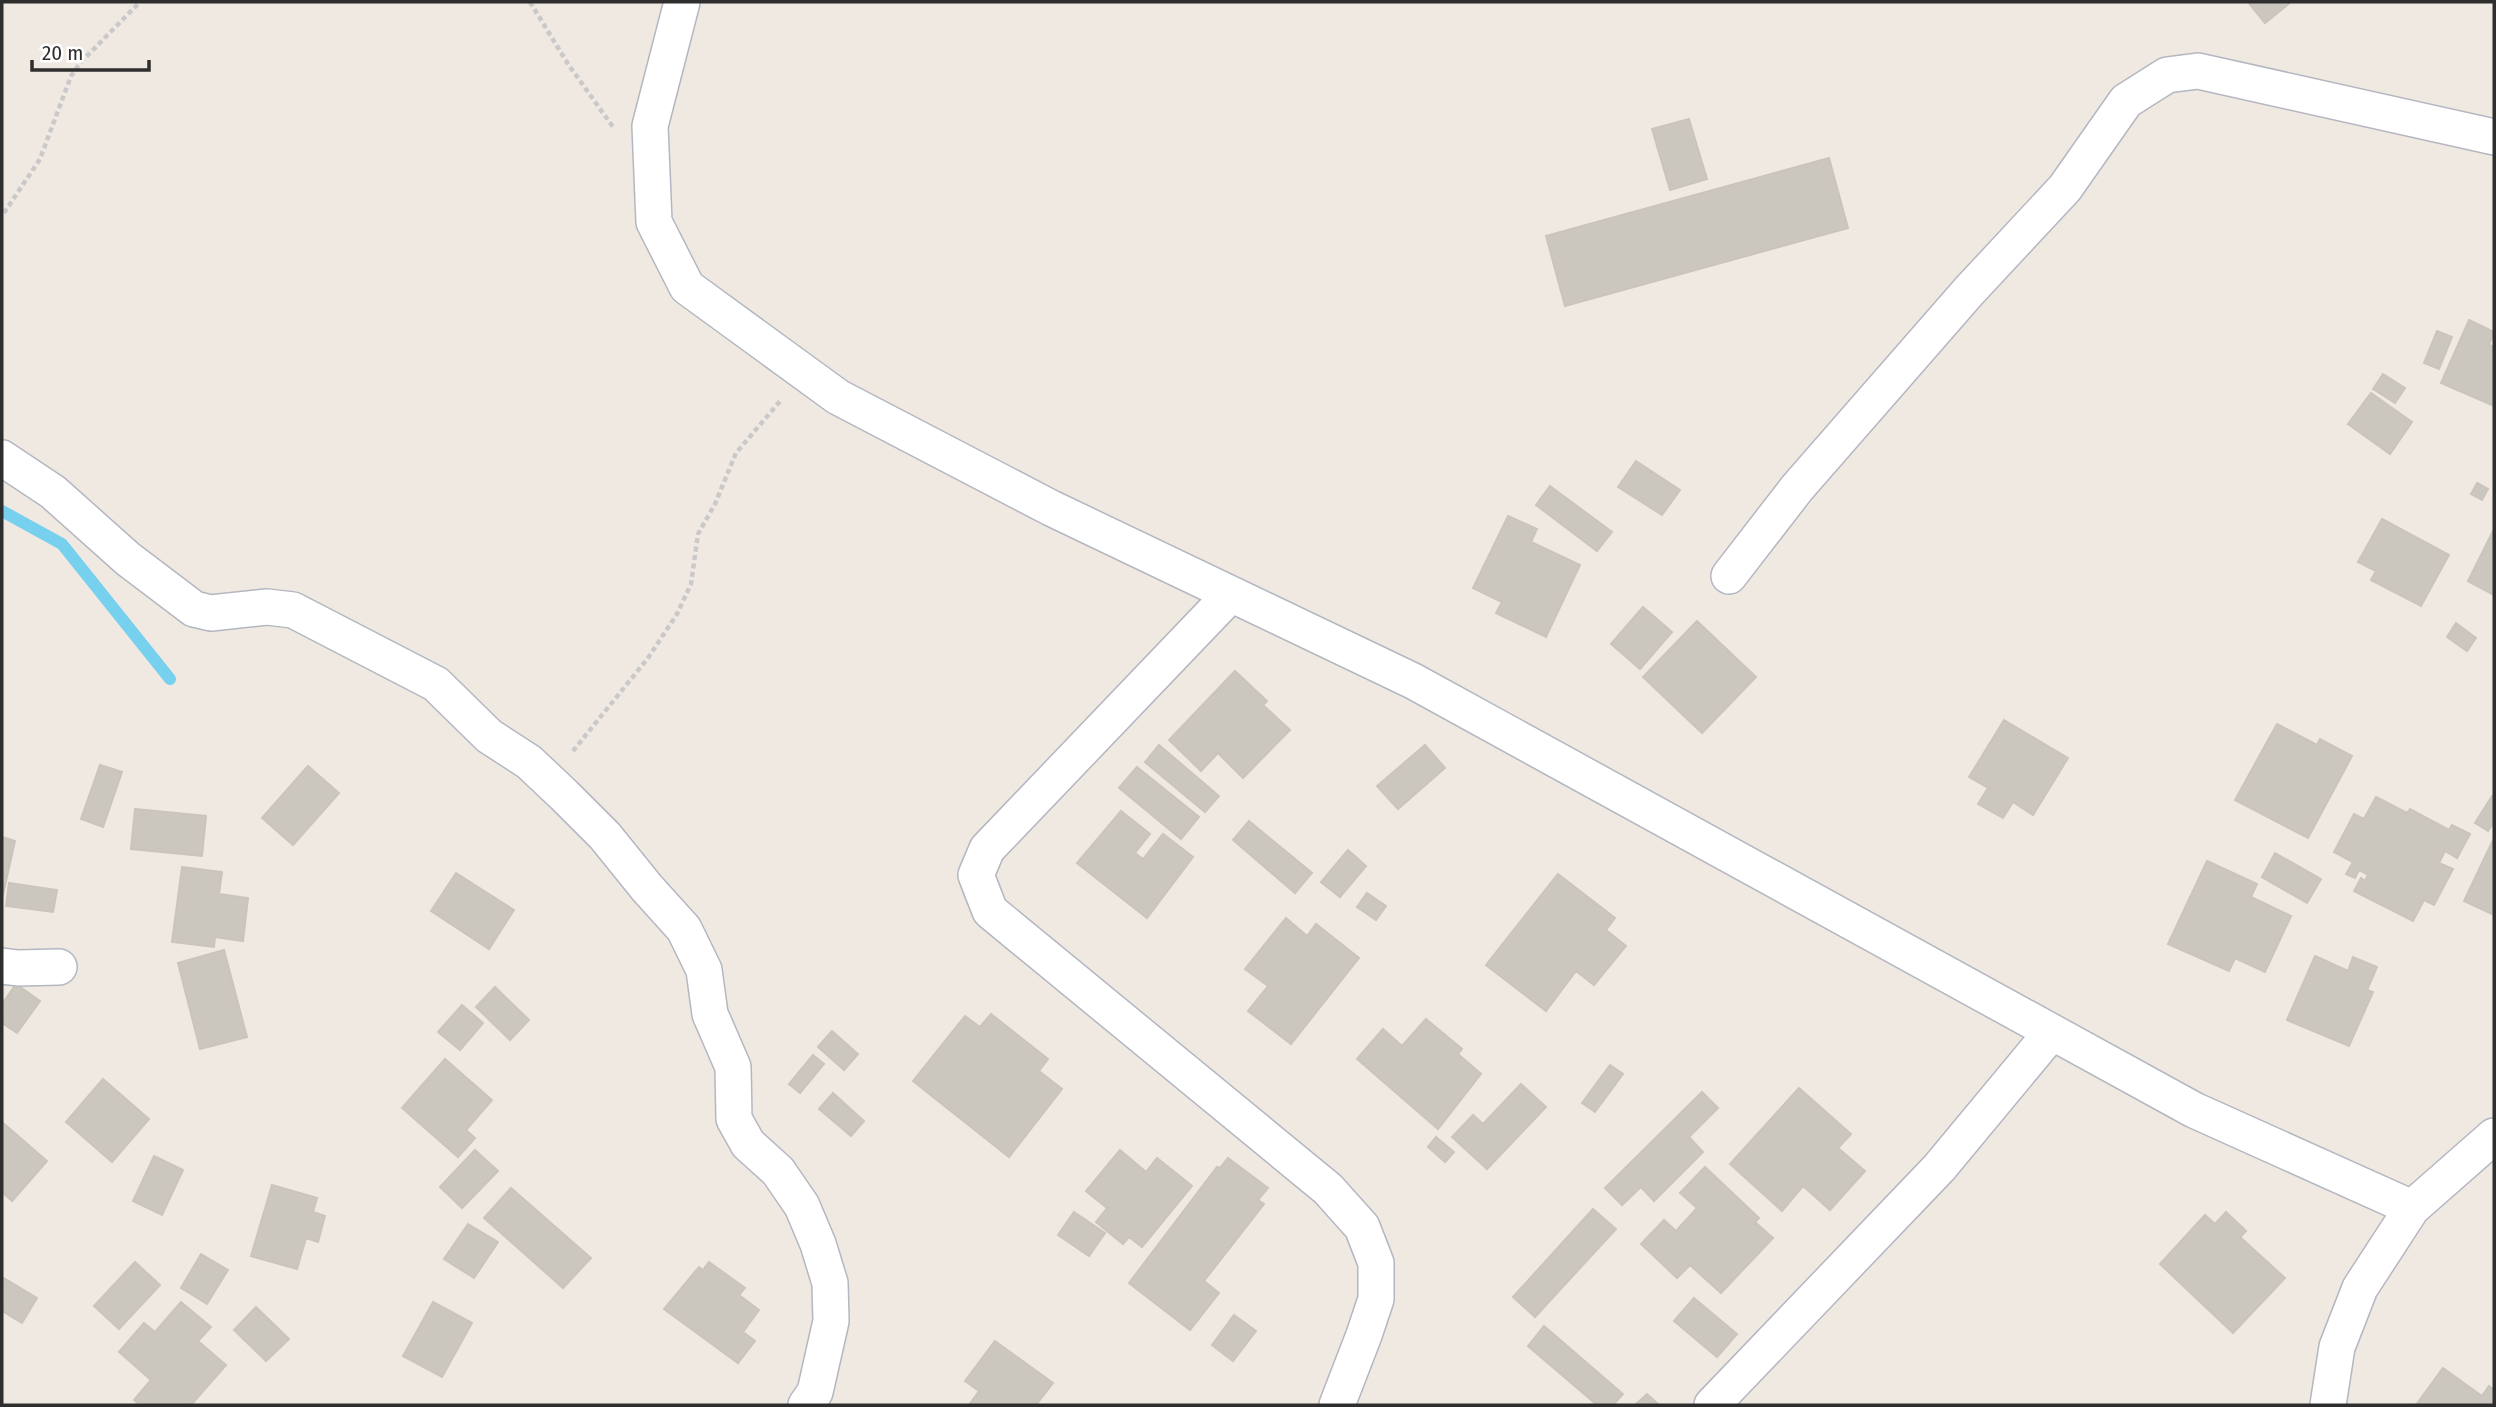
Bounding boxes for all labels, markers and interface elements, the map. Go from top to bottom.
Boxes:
scale bar [32,28,149,72]
text: 20 m [42,40,83,66]

